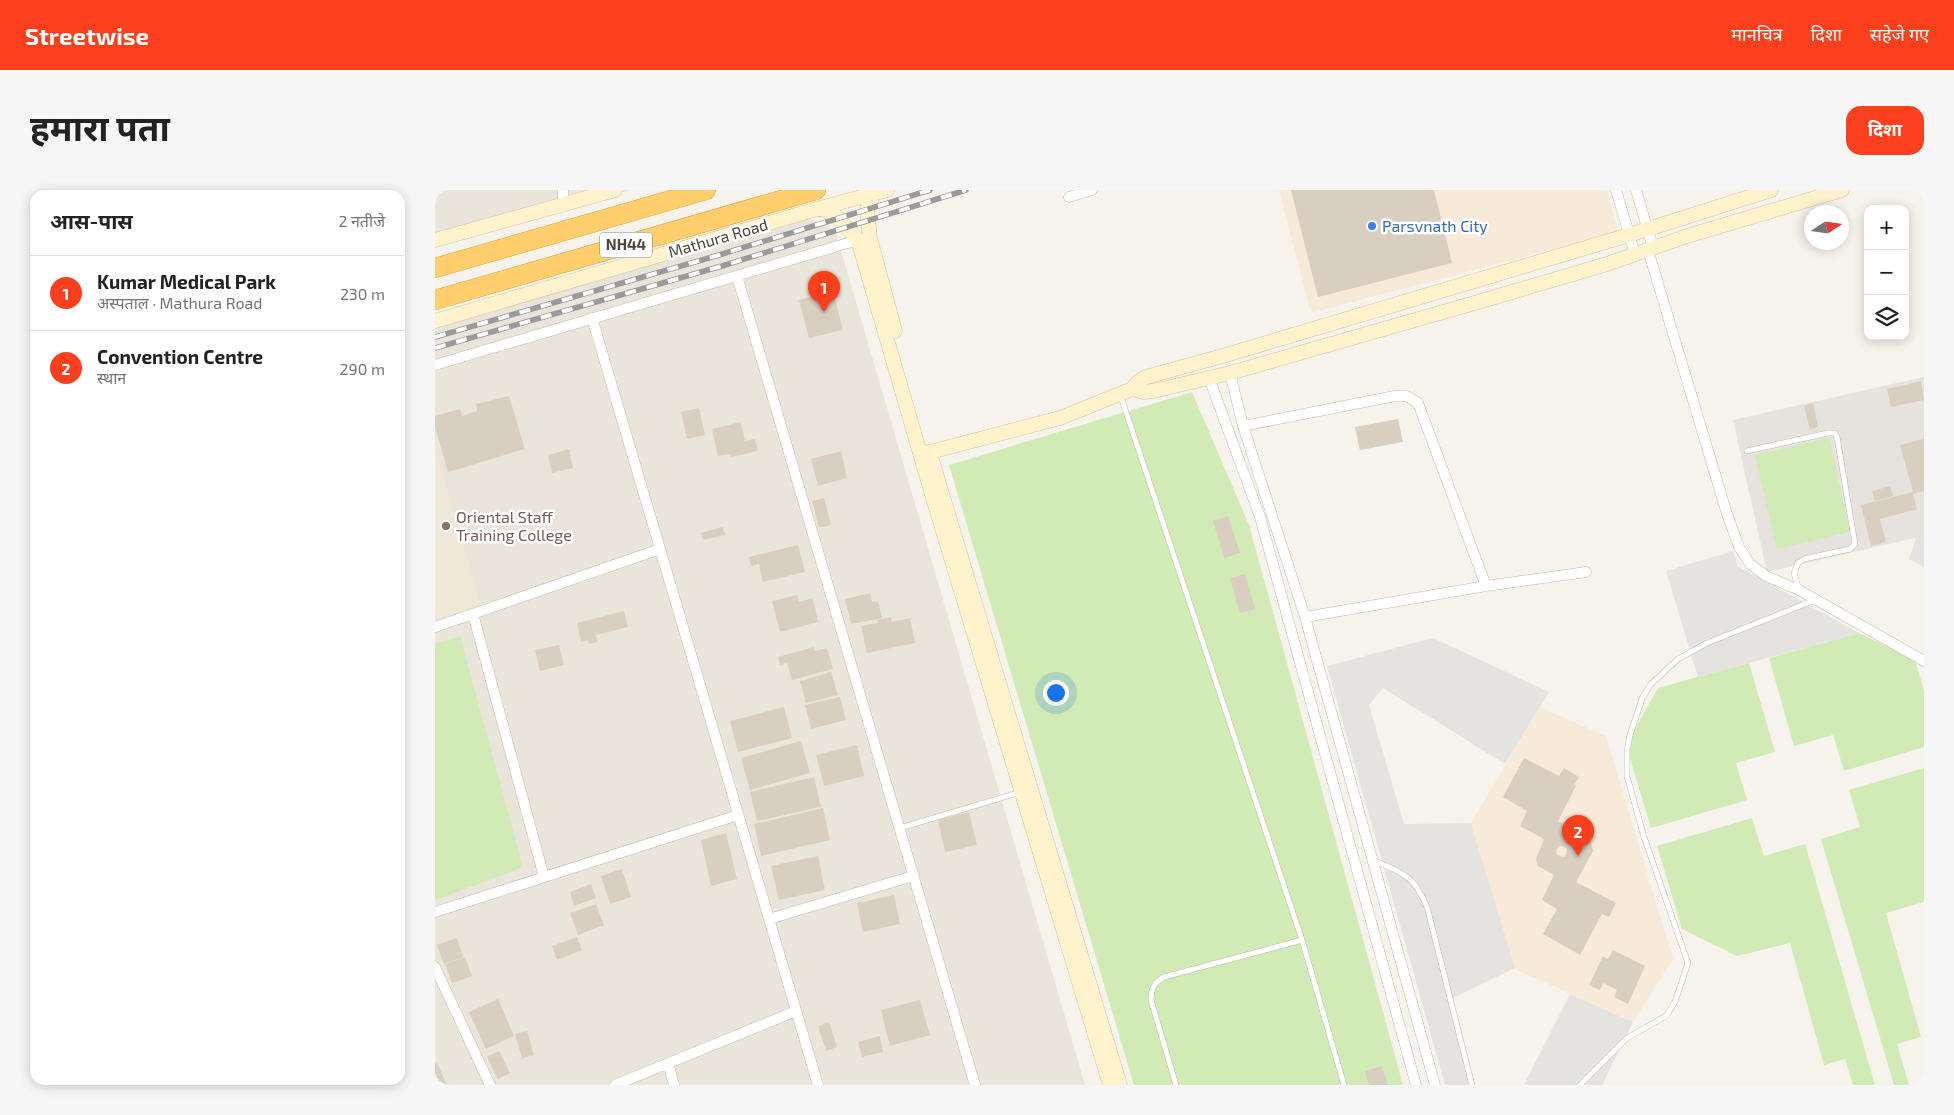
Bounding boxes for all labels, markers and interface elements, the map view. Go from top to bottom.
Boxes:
text: Streetwise [25,21,149,50]
text: मानचित्र [1731,23,1783,45]
text: दिशा [1811,23,1842,45]
text: सहेजे गए [1870,23,1929,45]
text: हमारा पता [30,106,170,148]
button: दिशा [1846,106,1924,155]
north arrow [1804,205,1849,250]
map controls [1864,205,1909,340]
button: + [1864,205,1909,250]
text: आस-पास [50,208,133,233]
text: 2 नतीजे [338,211,385,230]
street label: Mathura Road [666,214,770,261]
place label: Parsvnath City [1382,216,1488,235]
marker: Parsvnath City [1366,220,1378,232]
road number: NH44 [600,232,652,258]
button: − [1864,250,1909,295]
text: Kumar Medical Park [97,270,276,293]
pin: 1 [808,271,840,312]
text: 1 [63,284,69,303]
text: 230 m [340,284,385,303]
text: अस्पताल · Mathura Road [97,293,263,312]
button: layers [1864,295,1909,340]
text: Convention Centre [97,345,263,368]
text: 2 [61,359,71,378]
text: 290 m [340,359,385,378]
text: स्थान [97,368,126,387]
place label: Oriental Staff Training College [456,507,572,544]
marker: Oriental Staff Training College [440,520,452,532]
your location [1043,680,1069,706]
pin: 2 [1562,815,1594,856]

